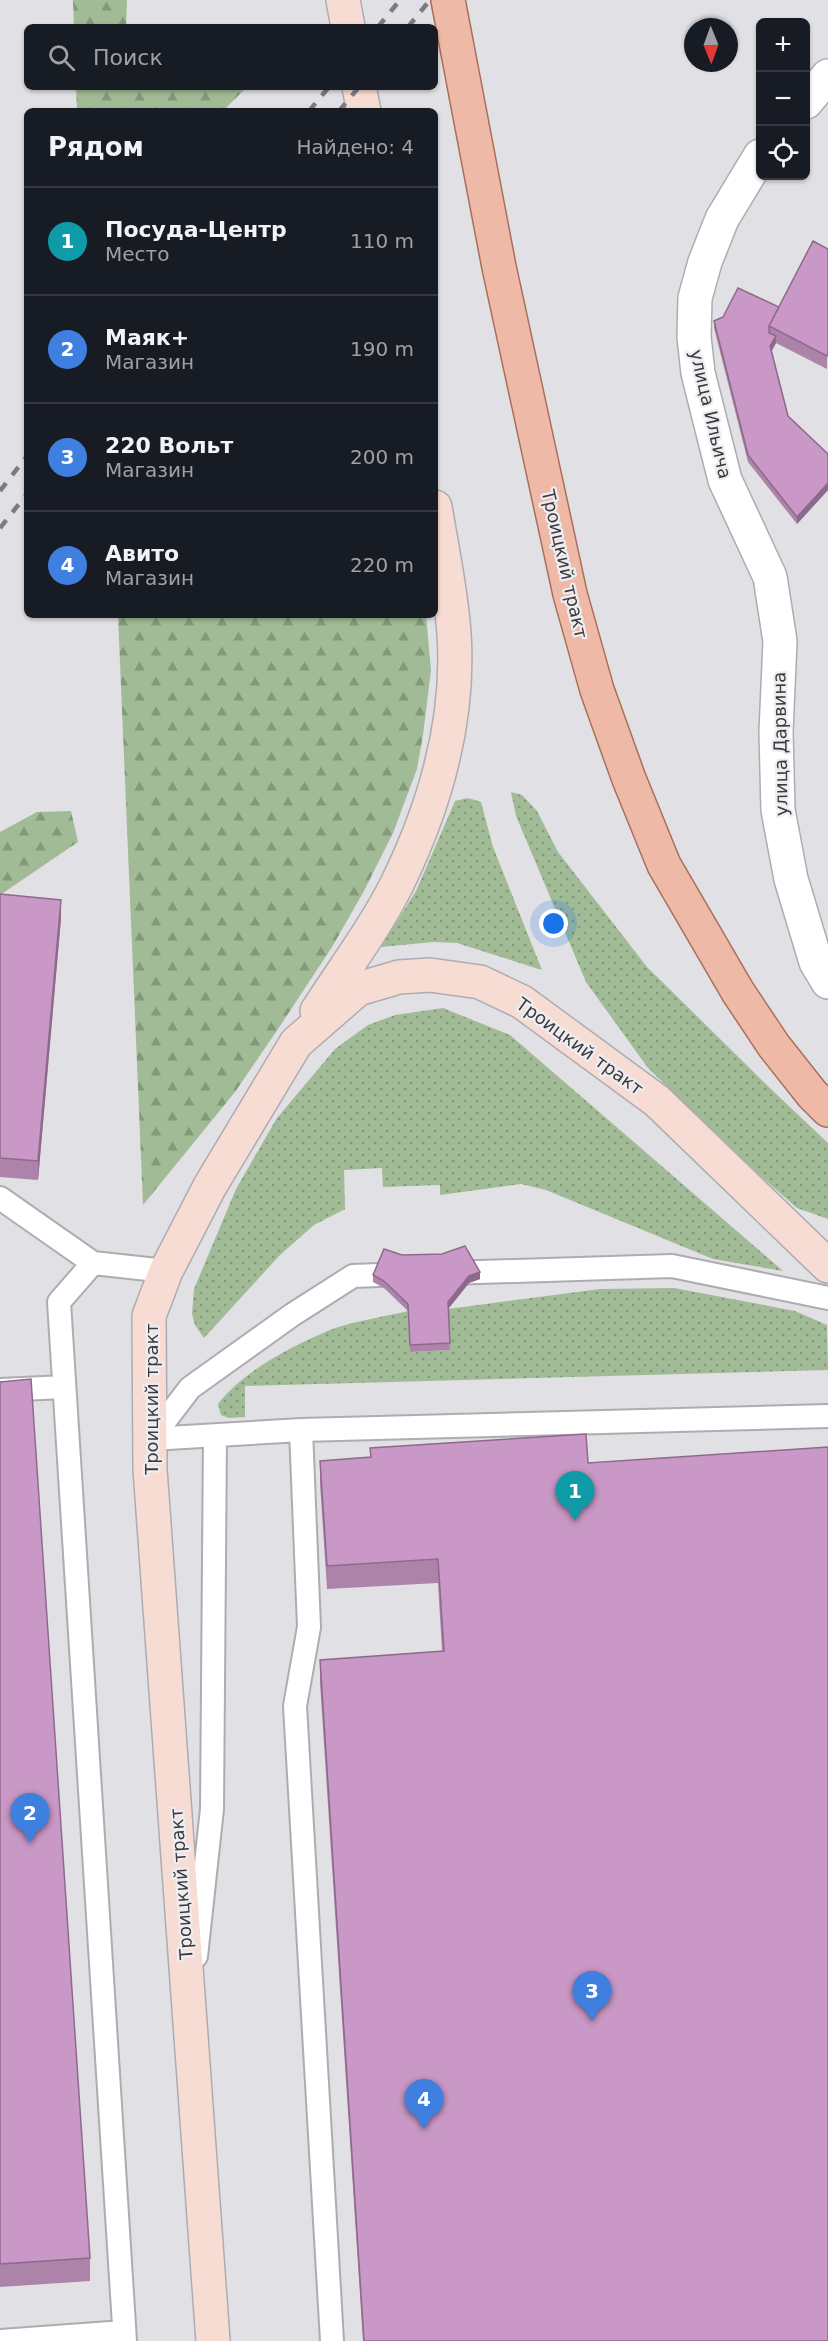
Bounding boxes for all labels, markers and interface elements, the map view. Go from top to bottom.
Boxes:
north arrow [684,18,738,72]
map controls [756,18,810,180]
button: + [756,18,810,72]
search box [24,24,438,90]
icon: search [45,41,78,74]
text: Поиск [93,45,163,70]
button: − [756,72,810,126]
button: locate [756,126,810,180]
text: Рядом [48,132,144,162]
text: Найдено: 4 [296,135,414,159]
text: Посуда-Центр [105,217,287,242]
text: 1 [61,229,74,253]
text: 110 m [350,229,414,253]
text: Место [105,242,169,266]
text: Маяк+ [105,325,189,350]
text: 2 [61,337,74,361]
text: 190 m [350,337,414,361]
street label: улица Ильича [686,347,736,481]
text: Магазин [105,350,194,374]
text: 220 Вольт [105,433,233,458]
text: 3 [61,445,74,469]
text: 200 m [350,445,414,469]
text: Магазин [105,458,194,482]
street label: Троицкий тракт [537,487,592,640]
text: Авито [105,541,179,566]
text: 4 [61,553,74,577]
text: 220 m [350,553,414,577]
text: Магазин [105,566,194,590]
street label: улица Дарвина [768,672,792,816]
your location [539,909,568,938]
street label: Троицкий тракт [512,992,648,1099]
street label: Троицкий тракт [141,1323,162,1476]
pin: 1 [556,1472,594,1521]
pin: 2 [10,1794,50,1843]
street label: Троицкий тракт [165,1808,197,1961]
pin: 3 [572,1972,612,2021]
pin: 4 [404,2080,444,2129]

